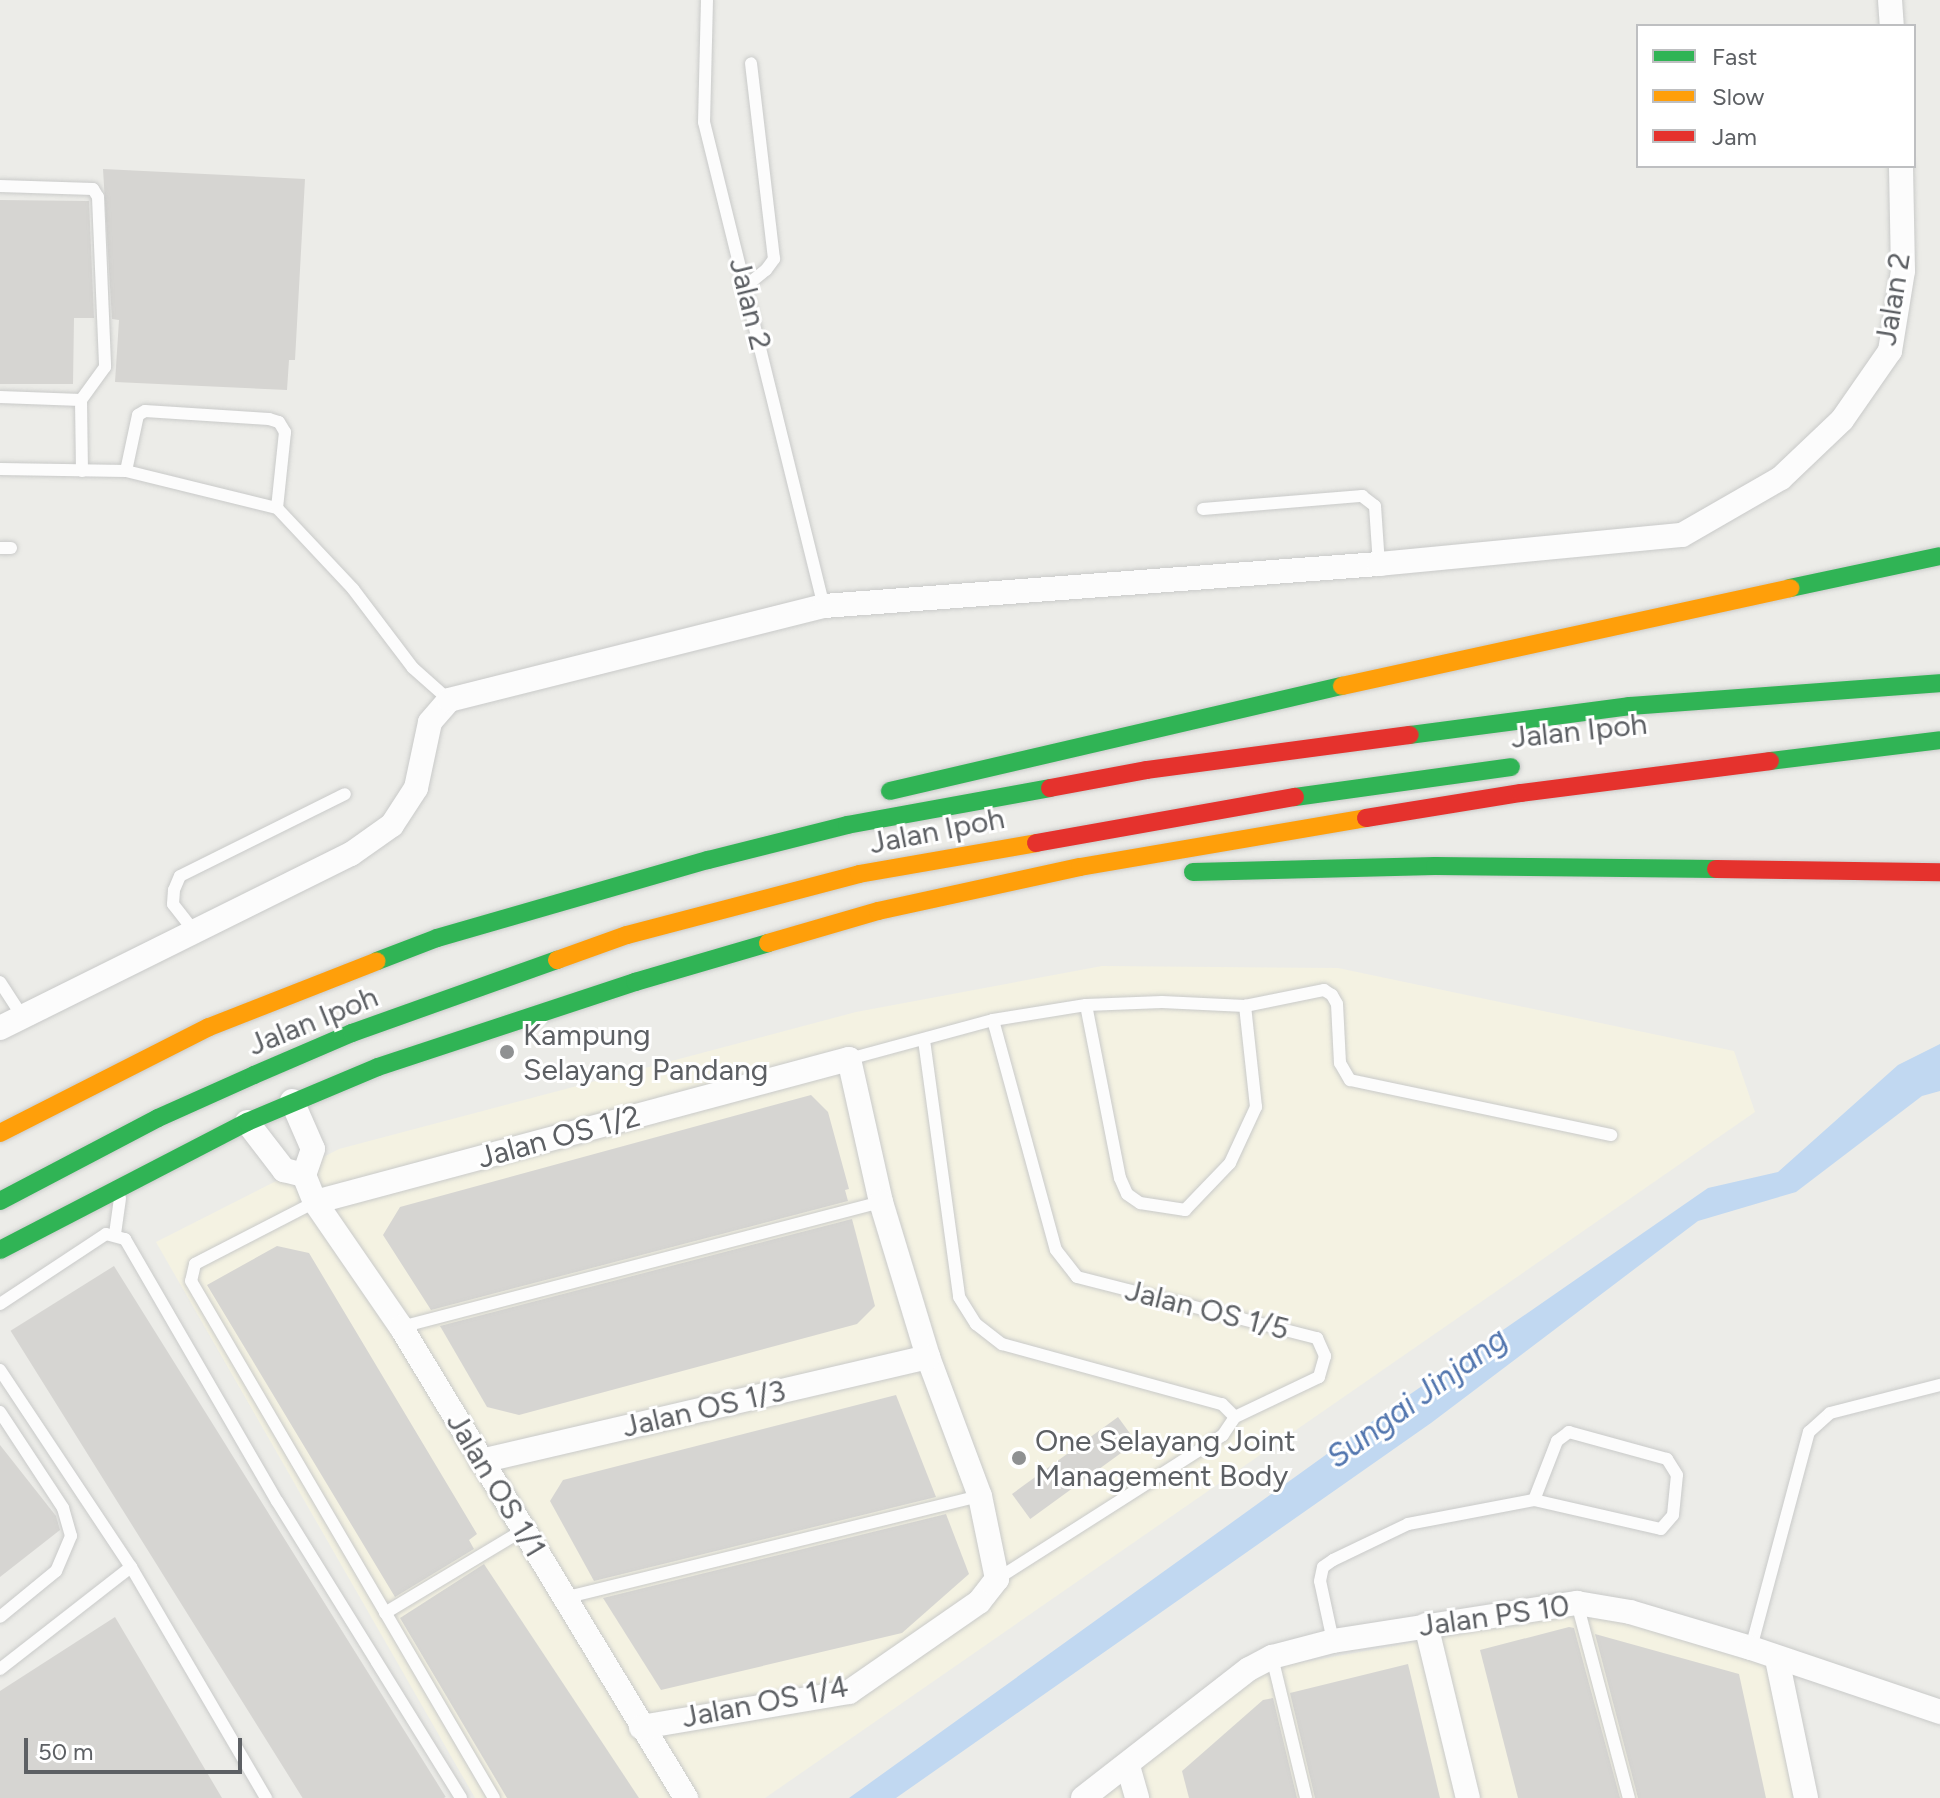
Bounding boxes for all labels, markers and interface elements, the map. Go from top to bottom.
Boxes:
legend [1636,24,1916,168]
text: Fast [1712,42,1757,71]
text: Slow [1712,82,1764,111]
text: Jam [1712,122,1757,151]
street label: Jalan 2 [1868,250,1918,348]
street label: Jalan 2 [721,254,779,354]
street label: Jalan Ipoh [1509,706,1649,756]
street label: Jalan Ipoh [866,800,1008,862]
street label: Jalan Ipoh [243,979,383,1063]
place label: Kampung Selayang Pandang [523,1017,768,1088]
marker: Kampung Selayang Pandang [498,1043,516,1061]
street label: Jalan OS 1/2 [474,1098,644,1176]
street label: Jalan OS 1/5 [1122,1272,1292,1348]
water label: Sungai Jinjang [1319,1320,1515,1476]
street label: Jalan OS 1/3 [619,1373,789,1445]
street label: Jalan OS 1/1 [439,1406,553,1564]
place label: One Selayang Joint Management Body [1035,1423,1296,1494]
marker: One Selayang Joint Management Body [1010,1449,1028,1467]
street label: Jalan PS 10 [1416,1588,1572,1644]
street label: Jalan OS 1/4 [679,1668,851,1736]
scale bar [28,1722,246,1772]
text: 50 m [38,1737,94,1766]

